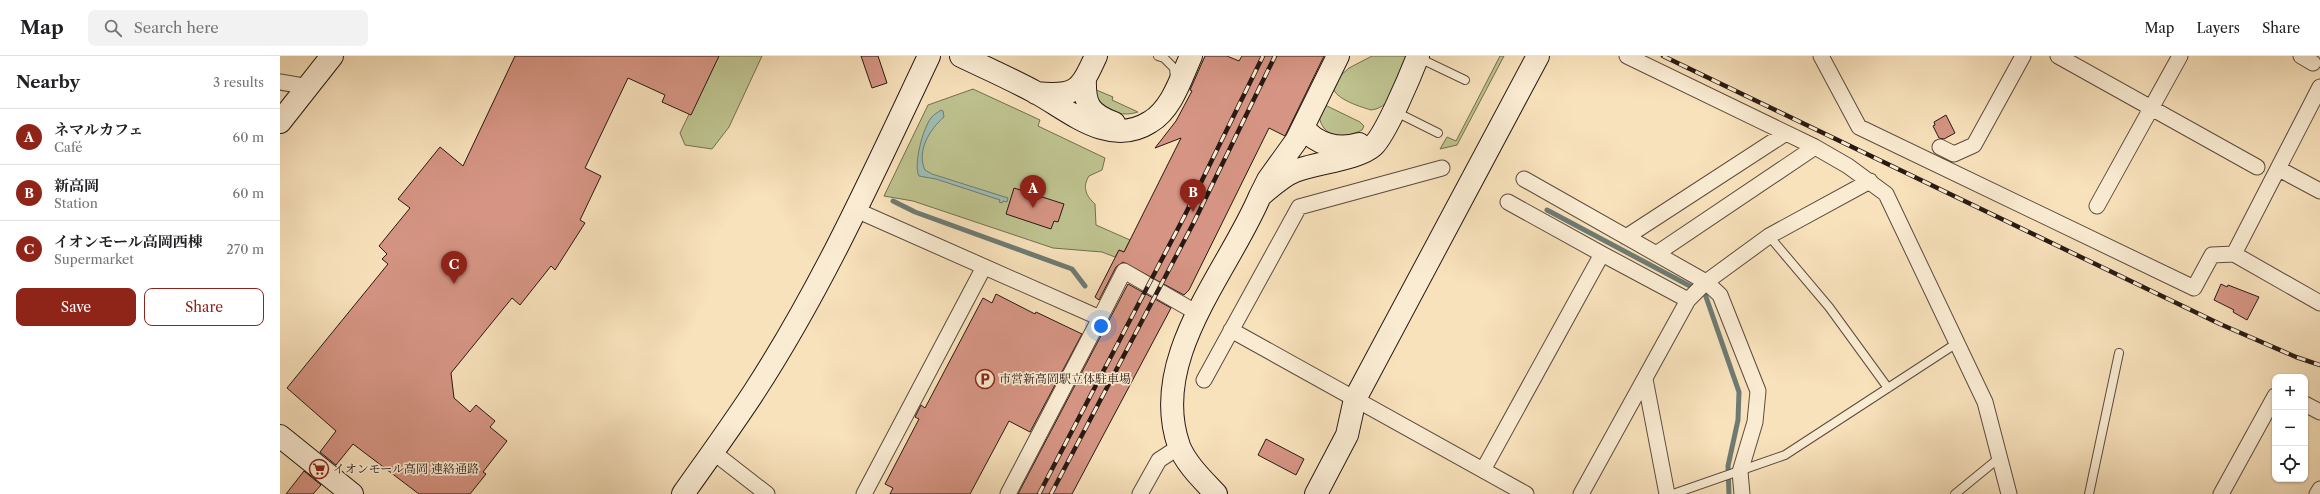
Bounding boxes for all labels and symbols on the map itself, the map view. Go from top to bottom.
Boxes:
pin: A [1020,175,1046,208]
pin: B [1180,179,1206,212]
pin: C [441,251,467,284]
your location [1091,316,1111,336]
parking icon: 市営新高岡駅立体駐車場 [974,368,996,390]
place label: 市営新高岡駅立体駐車場 [999,371,1131,386]
supermarket icon: イオンモール高岡 連絡通路 [308,458,330,480]
place label: イオンモール高岡 連絡通路 [333,461,479,476]

